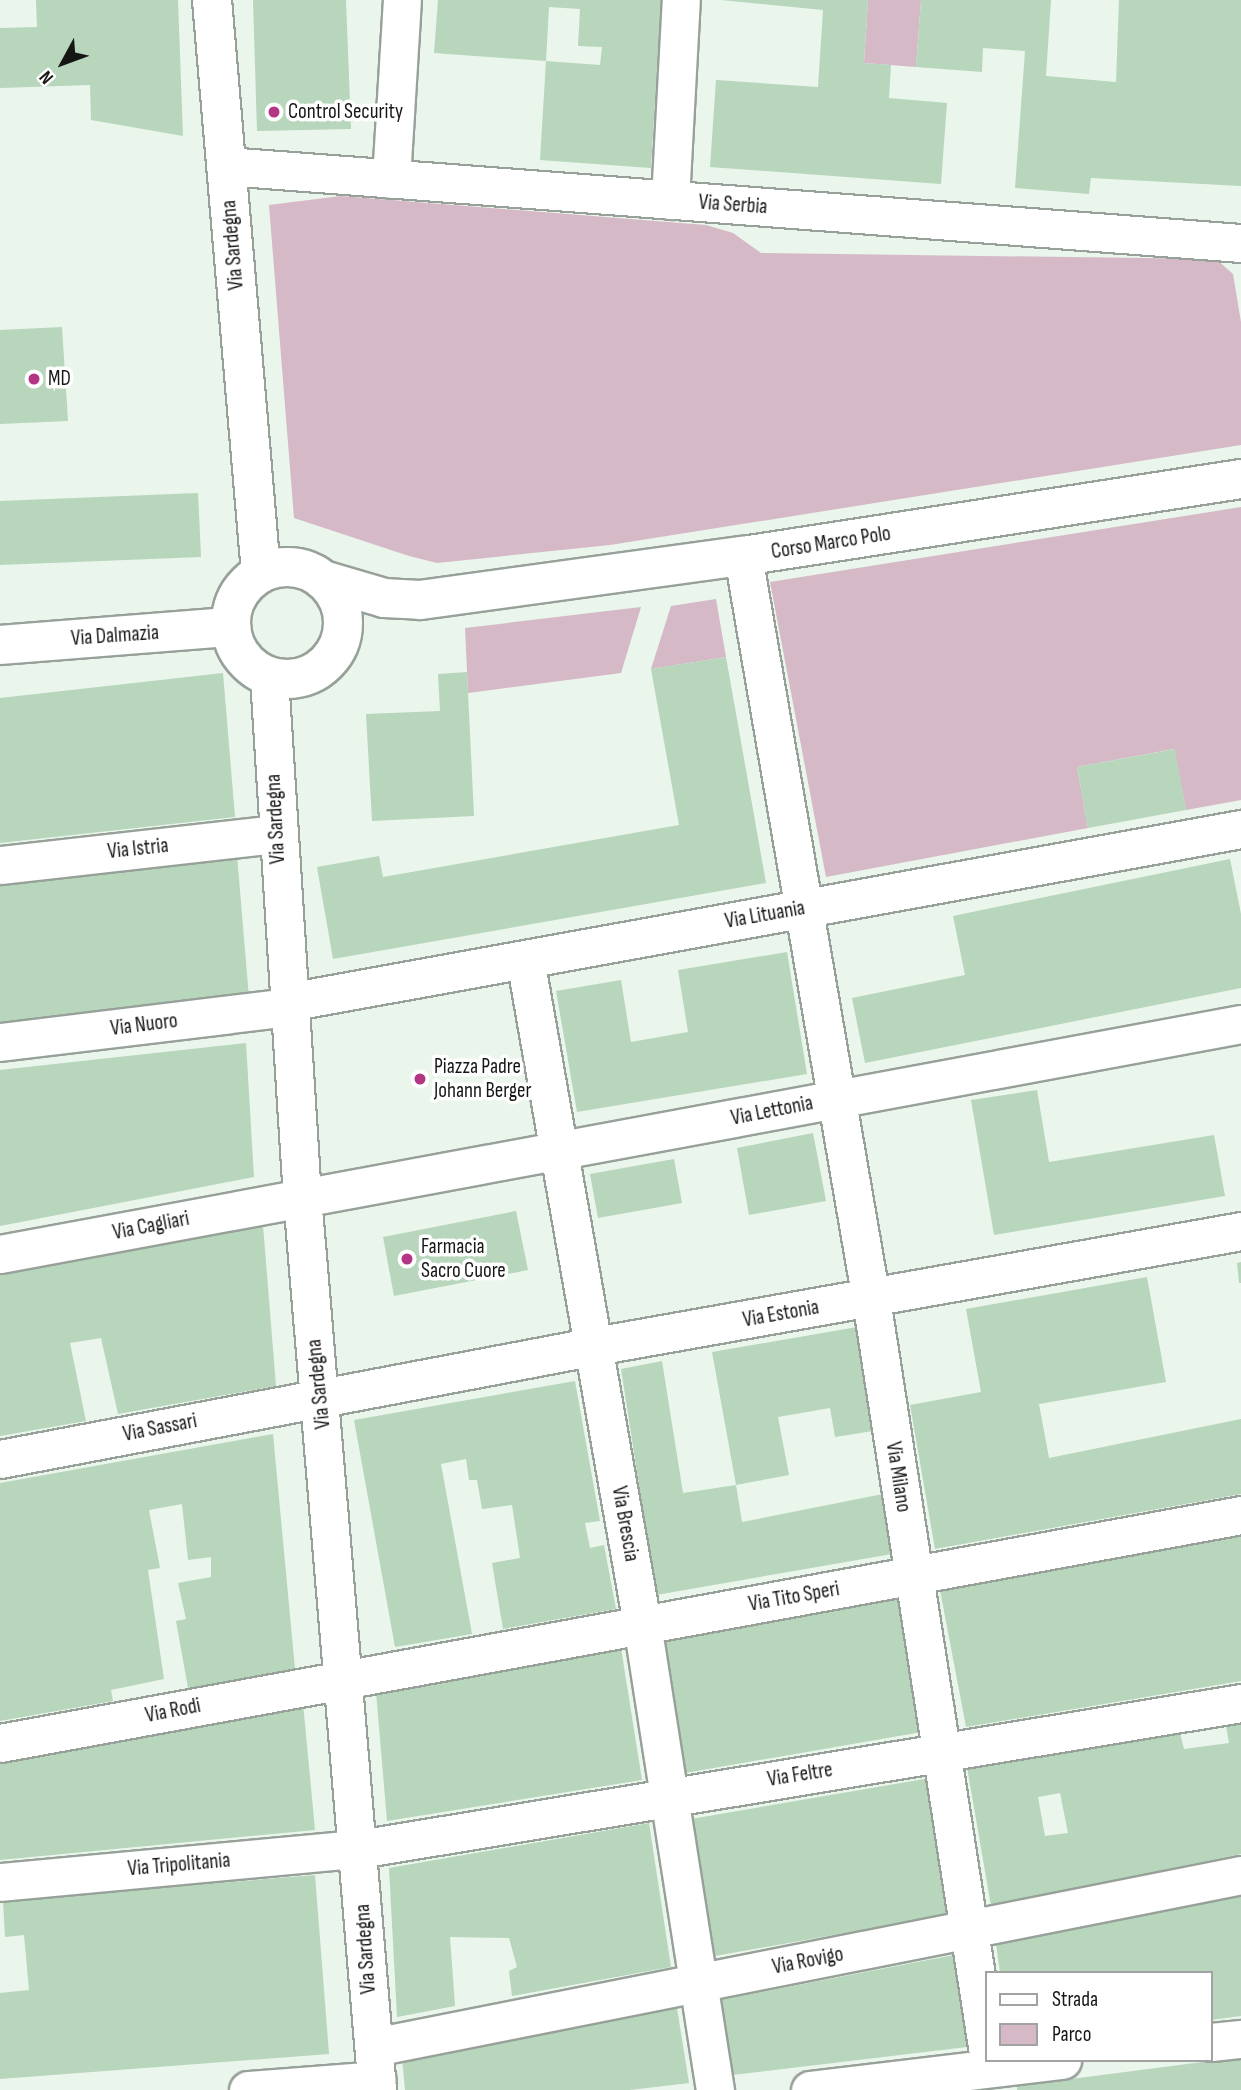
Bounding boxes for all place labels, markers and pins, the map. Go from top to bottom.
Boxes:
place label: Control Security [288,99,403,125]
marker: Control Security [266,104,282,120]
place label: MD [48,366,71,392]
marker: MD [26,371,42,387]
place label: Piazza Padre Johann Berger [434,1054,531,1104]
marker: Piazza Padre Johann Berger [412,1071,428,1087]
place label: Farmacia Sacro Cuore [421,1234,506,1284]
marker: Farmacia Sacro Cuore [399,1251,415,1267]

